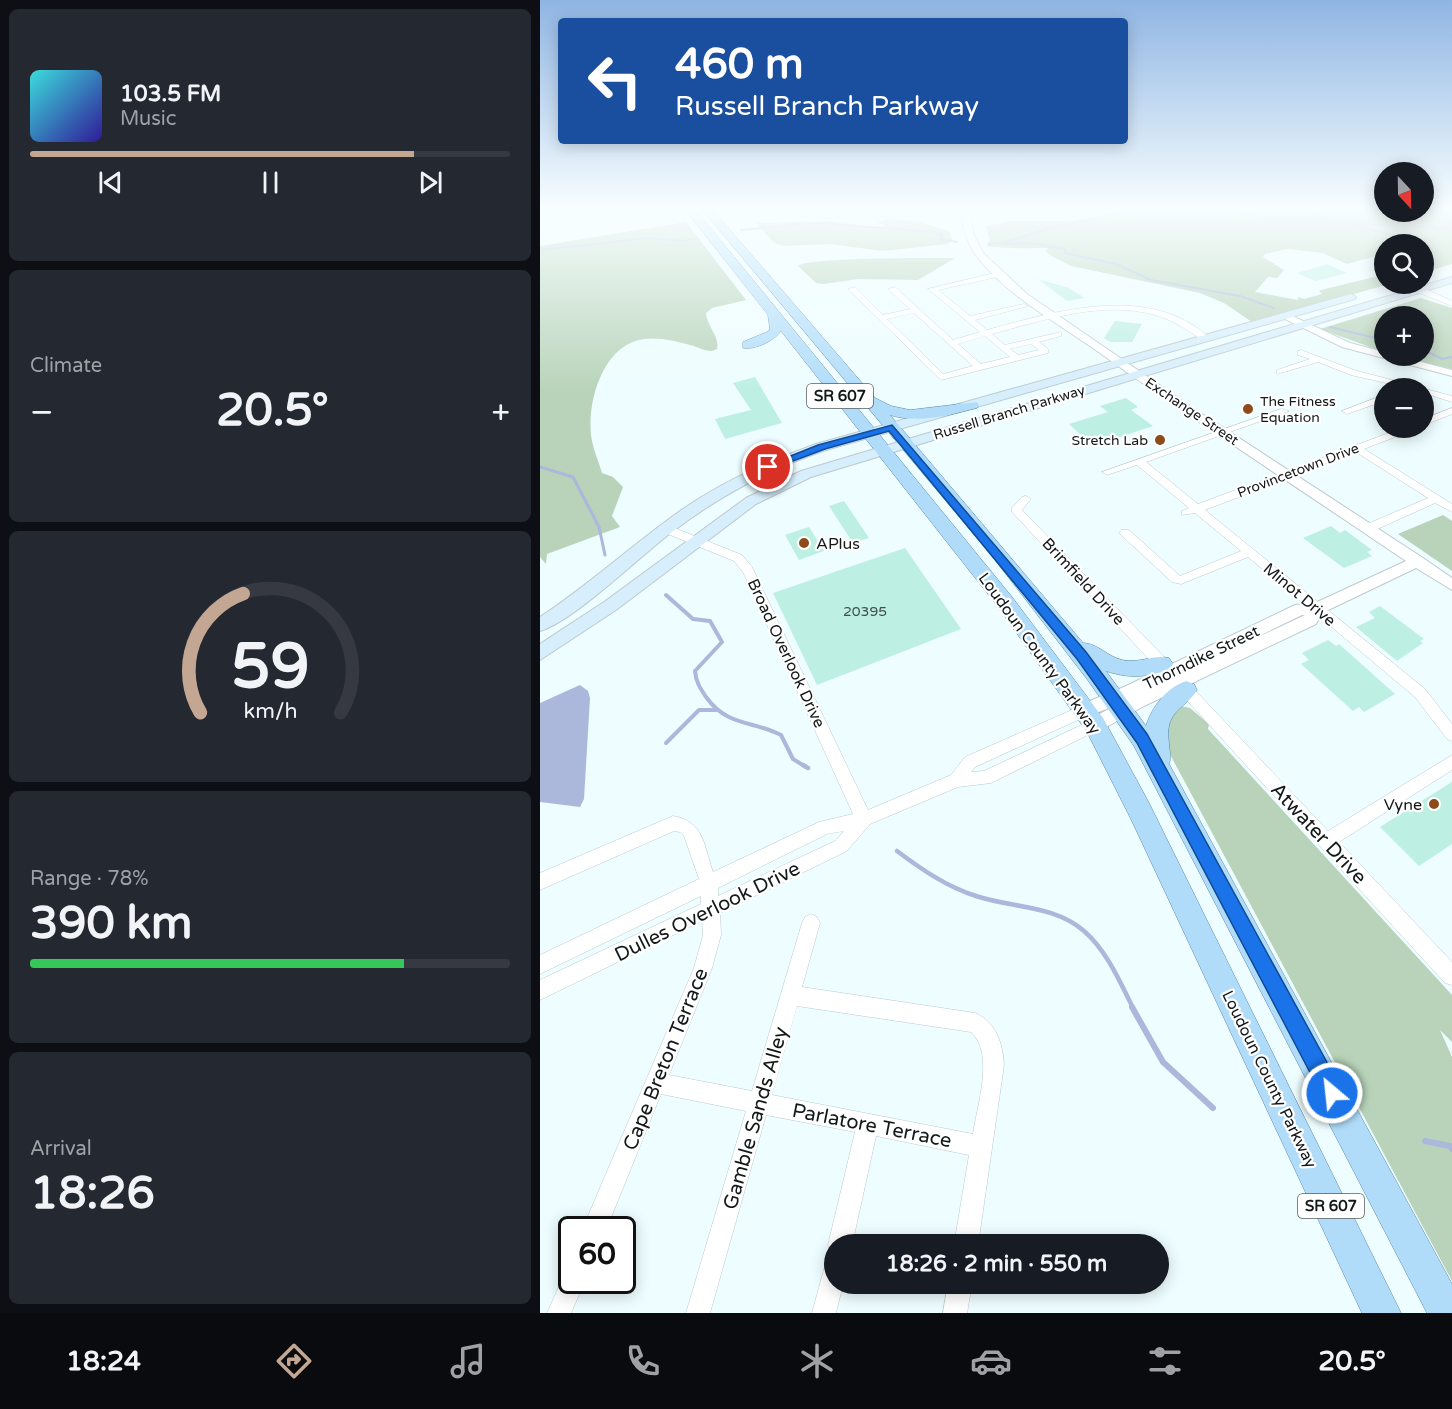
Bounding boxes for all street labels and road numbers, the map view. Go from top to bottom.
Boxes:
street label: Exchange Street [1142,374,1242,449]
street label: Russell Branch Parkway [931,381,1087,444]
road number: SR 607 [807,384,873,408]
street label: Provincetown Drive [1235,439,1362,502]
street label: Brimfield Drive [1038,534,1129,630]
street label: Minot Drive [1259,559,1340,631]
street label: Loudoun County Parkway [974,569,1105,739]
street label: Broad Overlook Drive [743,576,829,731]
street label: Thorndike Street [1140,621,1263,695]
street label: Atwater Drive [1265,778,1371,889]
street label: Dulles Overlook Drive [611,857,804,967]
street label: Cape Breton Terrace [618,965,713,1154]
street label: Loudoun County Parkway [1217,987,1321,1172]
street label: Gamble Sands Alley [718,1024,794,1212]
street label: Parlatore Terrace [790,1099,954,1153]
road number: SR 607 [1298,1194,1364,1218]

